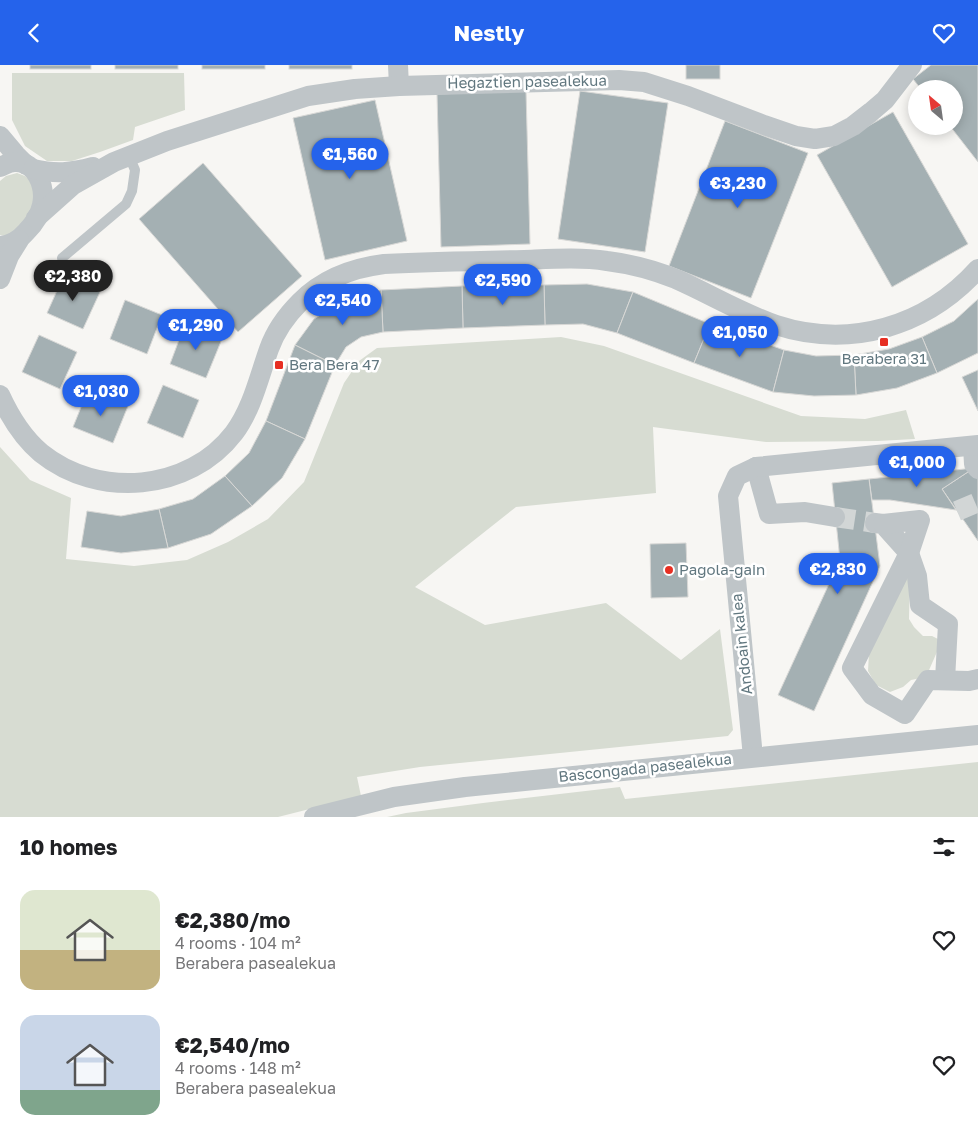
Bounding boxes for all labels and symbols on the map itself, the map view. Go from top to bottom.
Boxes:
street label: Hegaztien pasealekua [447,71,607,91]
north arrow [908,80,962,135]
pin: €1,560 [309,137,391,180]
pin: €3,230 [697,167,779,209]
pin: €2,380 [32,259,114,302]
pin: €2,590 [462,263,544,306]
pin: €2,540 [302,283,384,326]
pin: €1,290 [155,309,237,351]
pin: €1,050 [699,315,781,358]
marker: Berabera 31 [878,336,890,348]
place label: Berabera 31 [842,349,926,367]
place label: Bera Bera 47 [289,355,380,373]
marker: Bera Bera 47 [273,359,285,371]
pin: €1,030 [60,375,142,417]
pin: €1,000 [876,445,958,488]
pin: €2,830 [797,553,879,595]
place label: Pagola-gain [679,560,765,578]
marker: Pagola-gain [663,564,675,576]
street label: Andoain kalea [727,593,755,696]
street label: Bascongada pasealekua [557,749,732,785]

